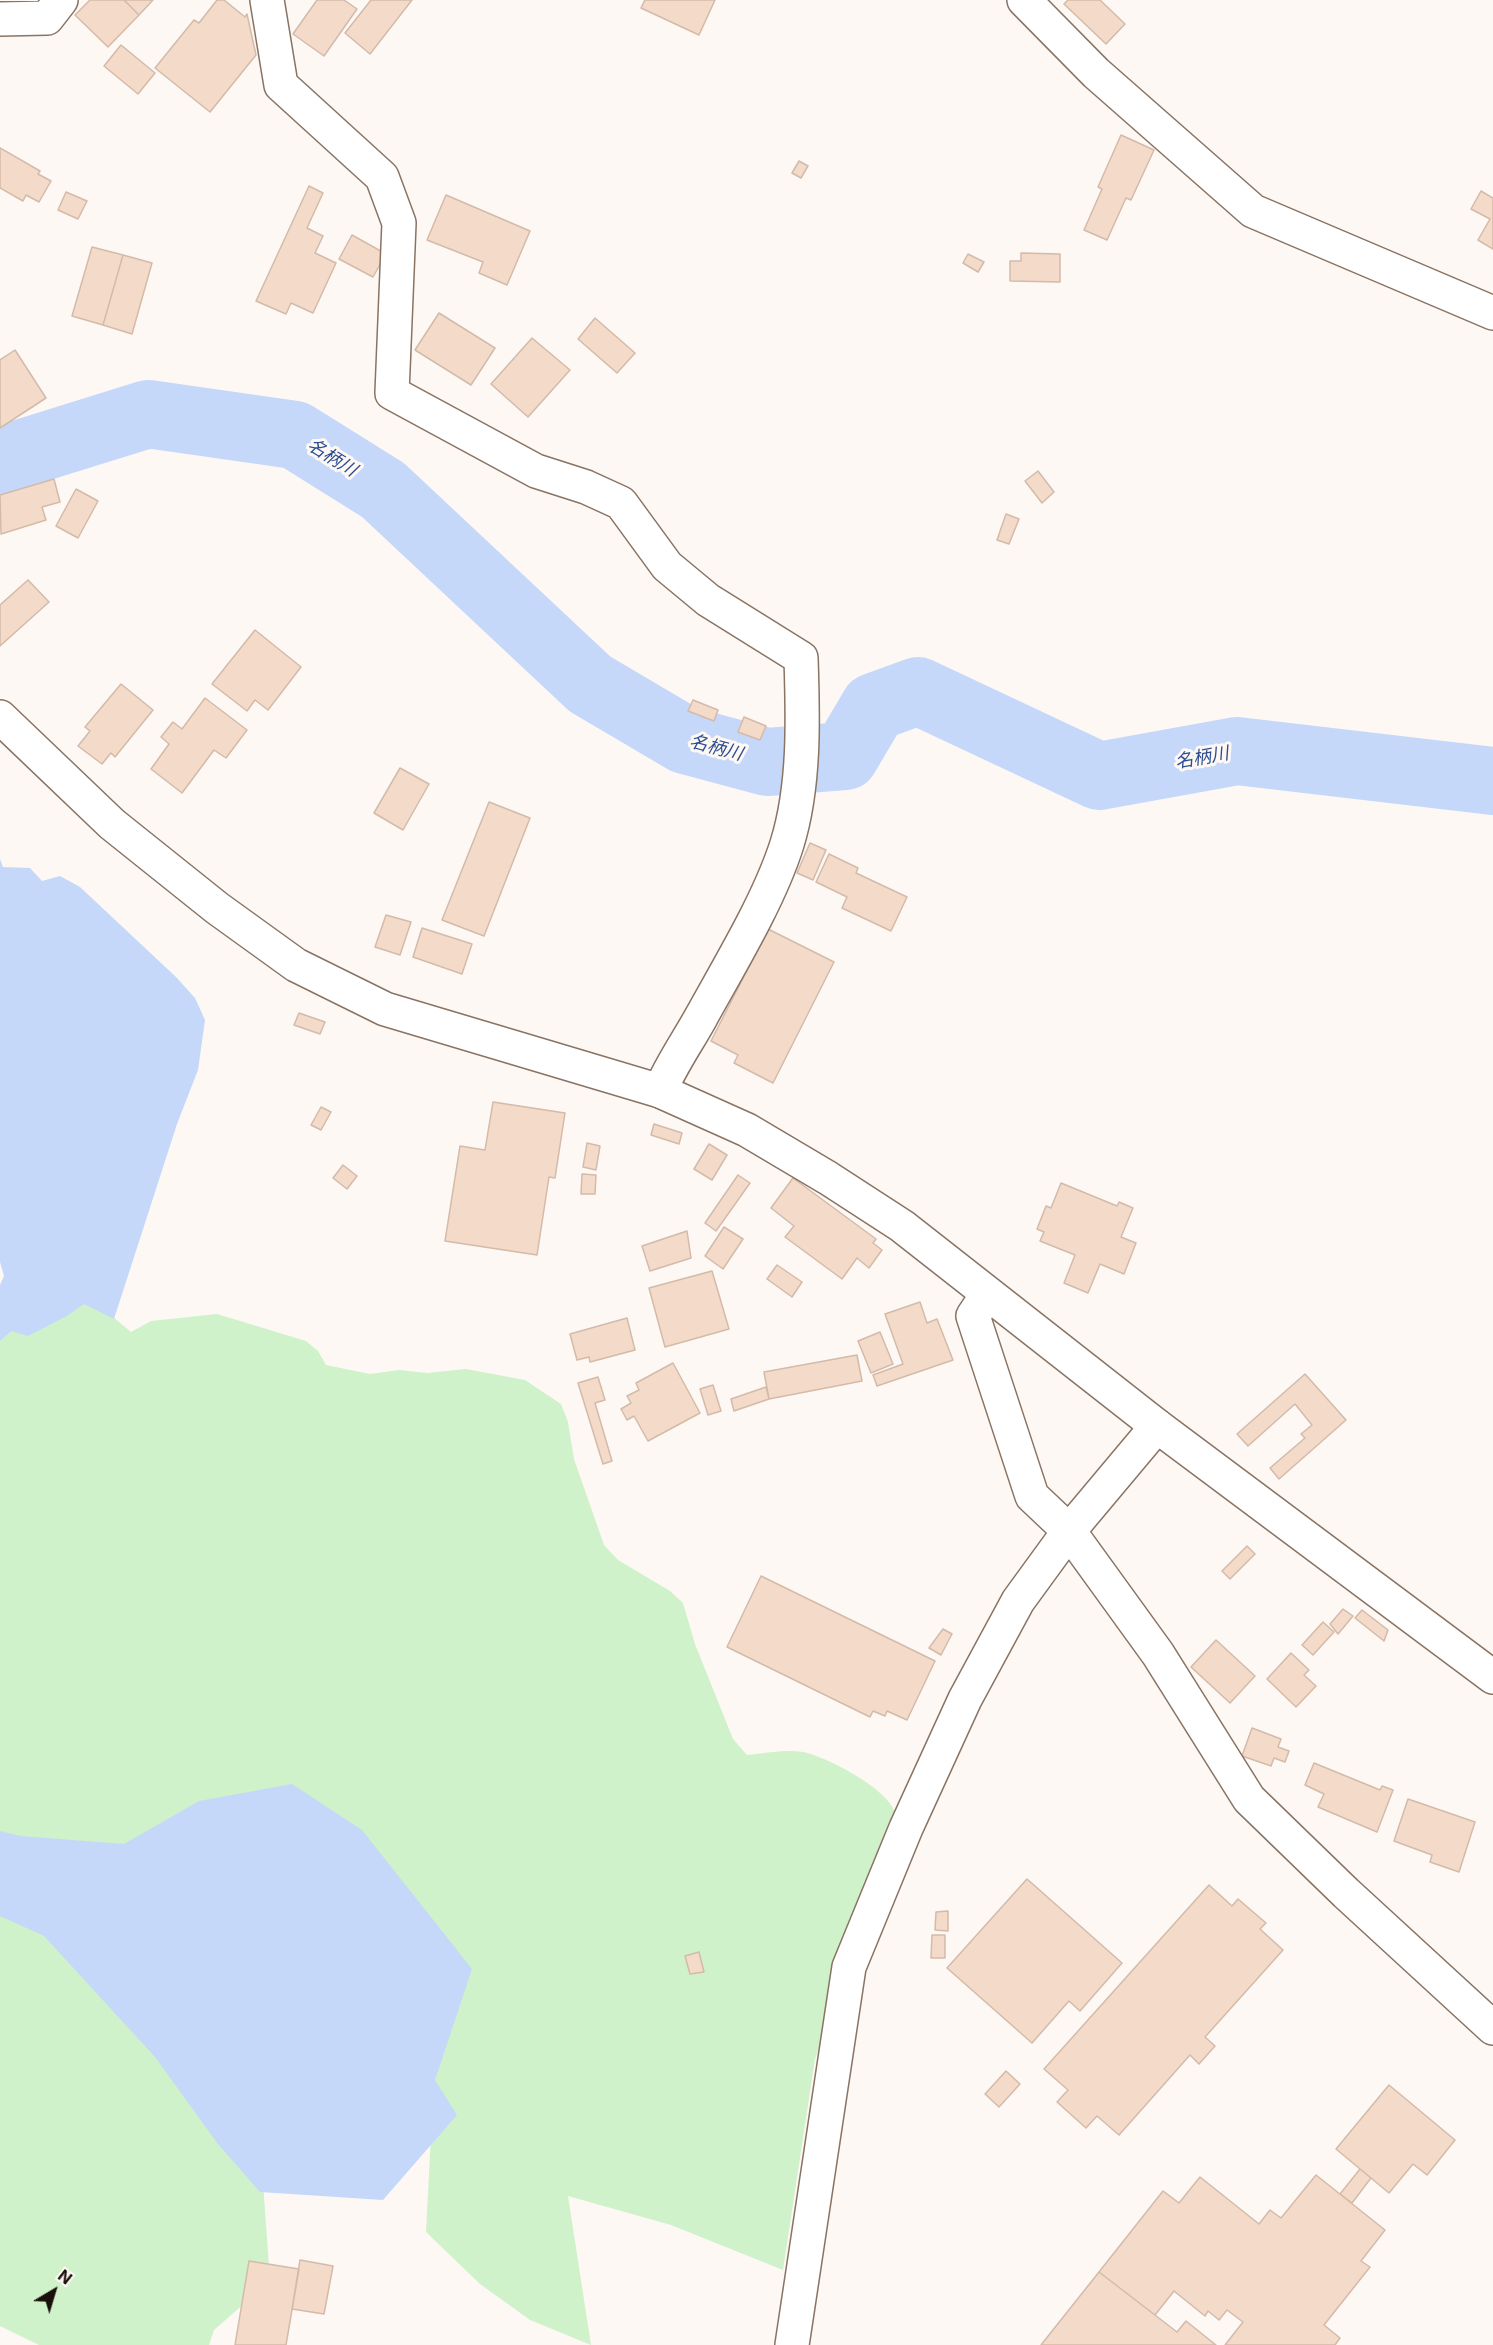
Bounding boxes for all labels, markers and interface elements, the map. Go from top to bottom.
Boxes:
water label: 名柄川 [303,435,361,481]
water label: 名柄川 [687,731,745,765]
water label: 名柄川 [1174,743,1230,773]
north arrow [24,2261,84,2321]
text: N [54,2265,76,2288]

